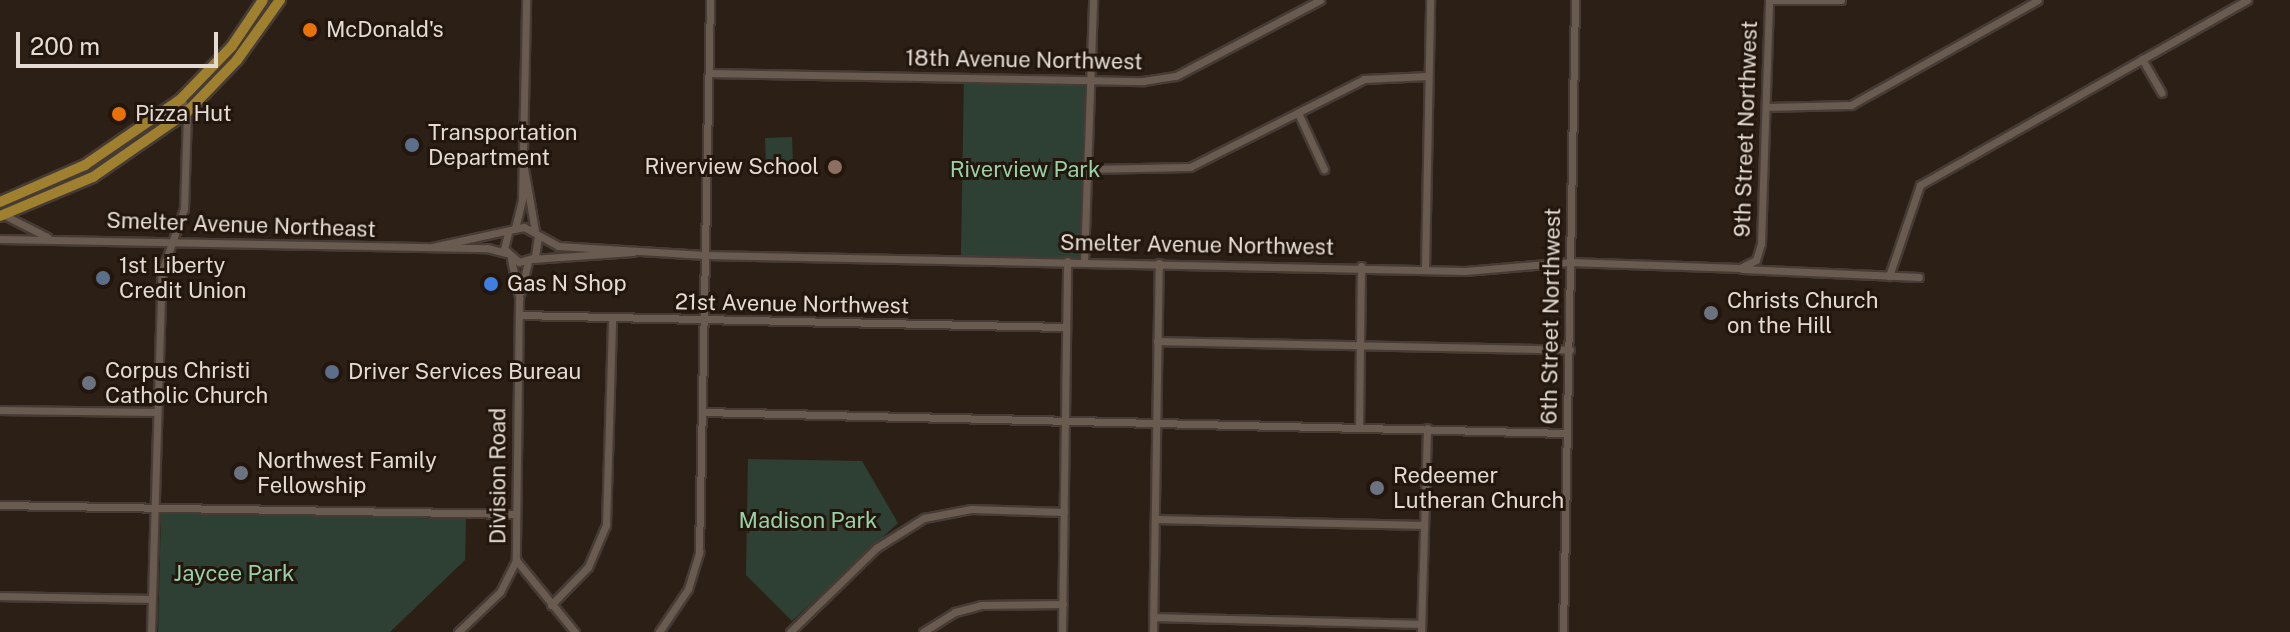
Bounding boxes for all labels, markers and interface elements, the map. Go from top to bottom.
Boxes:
scale bar [20,16,222,66]
place label: McDonald's [326,17,444,43]
street label: 9th Street Northwest [1729,20,1763,238]
marker: McDonald's [301,21,319,39]
text: 200 m [30,32,100,60]
street label: 18th Avenue Northwest [905,45,1143,75]
place label: Pizza Hut [135,101,232,127]
marker: Pizza Hut [110,105,128,123]
place label: Transportation Department [428,119,578,170]
marker: Transportation Department [403,136,421,154]
place label: Riverview School [644,154,819,180]
park label: Riverview Park [950,157,1100,183]
marker: Riverview School [826,158,844,176]
street label: Smelter Avenue Northeast [106,207,376,243]
street label: 6th Street Northwest [1536,207,1566,425]
street label: Smelter Avenue Northwest [1060,229,1334,261]
place label: 1st Liberty Credit Union [119,252,246,304]
marker: 1st Liberty Credit Union [94,269,112,287]
place label: Gas N Shop [507,271,627,297]
marker: Gas N Shop [482,275,500,293]
place label: Christs Church on the Hill [1727,287,1878,338]
street label: 21st Avenue Northwest [675,289,909,319]
marker: Christs Church on the Hill [1702,304,1720,322]
place label: Corpus Christi Catholic Church [105,357,268,408]
place label: Driver Services Bureau [348,359,581,385]
marker: Driver Services Bureau [323,363,341,381]
marker: Corpus Christi Catholic Church [80,374,98,392]
street label: Division Road [485,408,511,544]
place label: Northwest Family Fellowship [257,447,437,498]
place label: Redeemer Lutheran Church [1393,462,1564,514]
marker: Northwest Family Fellowship [232,464,250,482]
marker: Redeemer Lutheran Church [1368,479,1386,497]
park label: Madison Park [739,508,877,534]
park label: Jaycee Park [174,561,294,587]

